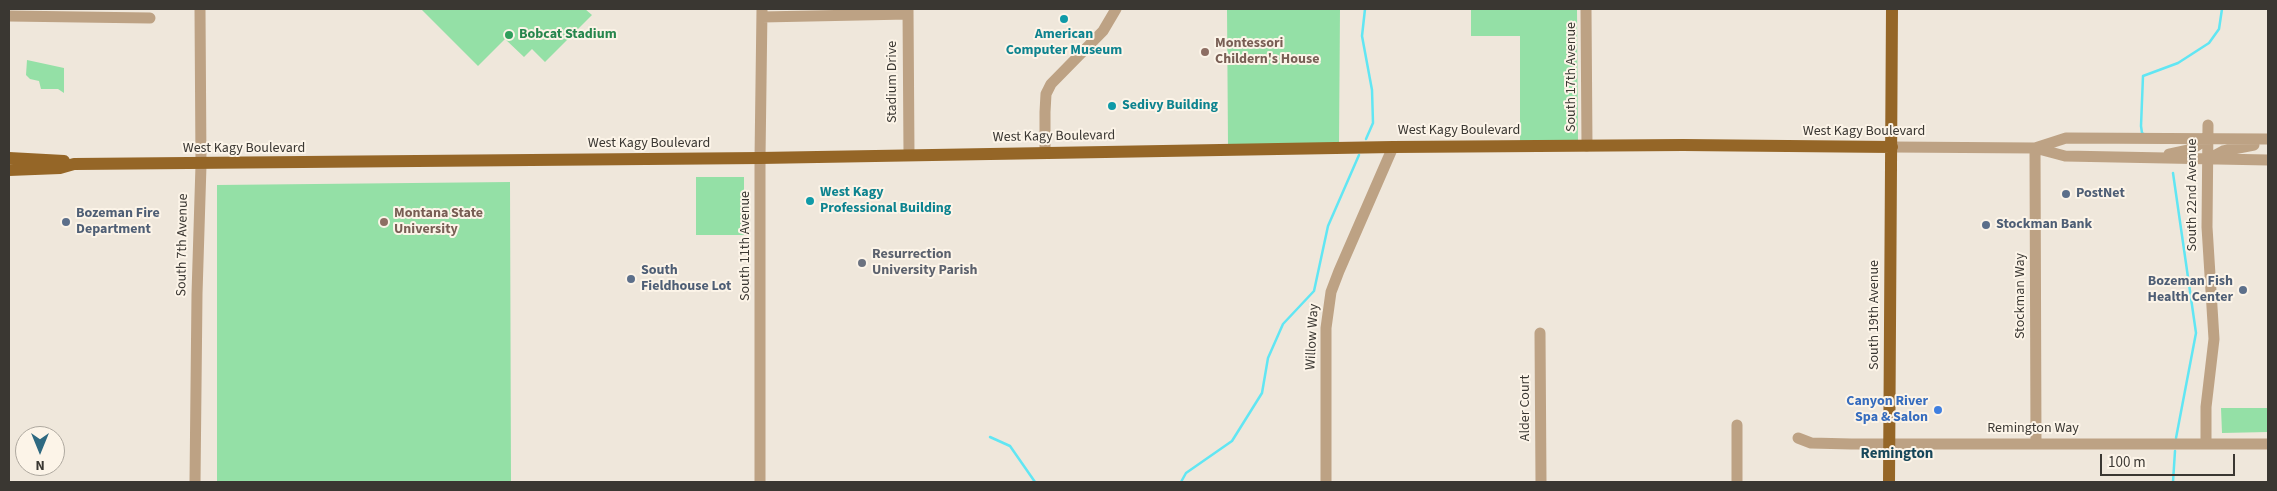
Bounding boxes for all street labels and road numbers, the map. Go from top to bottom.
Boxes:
street label: South 17th Avenue [1564,22,1580,132]
street label: Stadium Drive [885,41,901,123]
street label: West Kagy Boulevard [1398,123,1520,139]
street label: West Kagy Boulevard [1803,124,1925,140]
street label: West Kagy Boulevard [993,128,1115,146]
street label: West Kagy Boulevard [588,136,710,152]
street label: South 22nd Avenue [2185,138,2201,252]
street label: West Kagy Boulevard [183,141,305,157]
street label: South 11th Avenue [738,191,754,301]
street label: South 7th Avenue [174,193,192,297]
street label: Stockman Way [2013,253,2029,339]
street label: South 19th Avenue [1867,260,1883,370]
street label: Willow Way [1303,303,1323,371]
street label: Alder Court [1518,375,1534,441]
street label: Remington Way [1987,421,2079,437]

